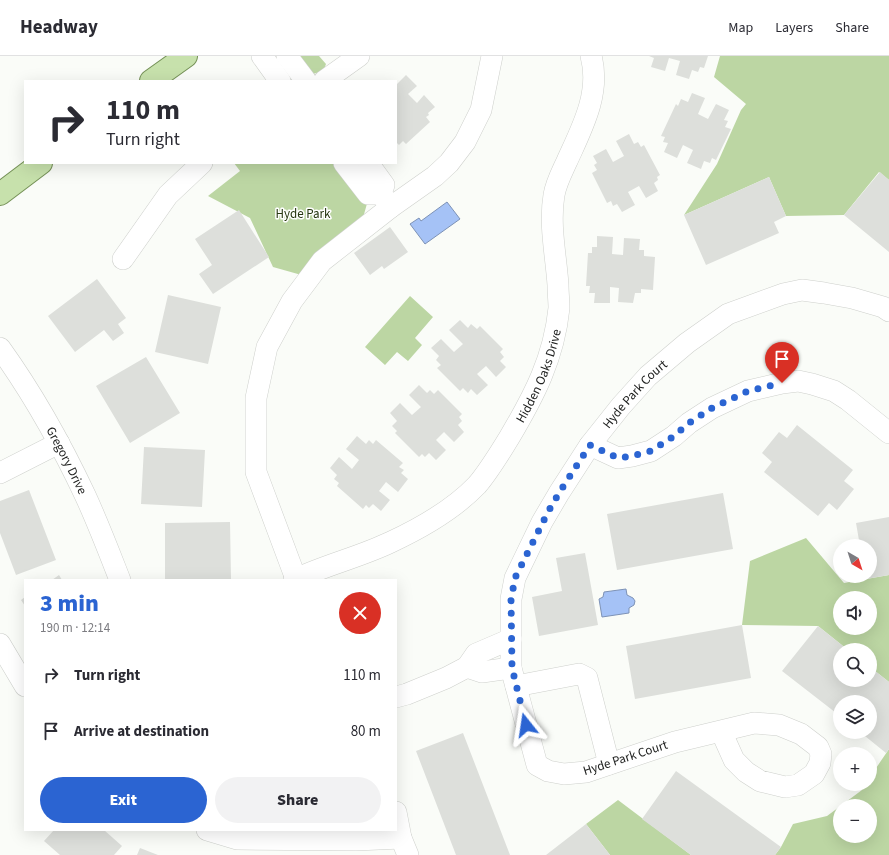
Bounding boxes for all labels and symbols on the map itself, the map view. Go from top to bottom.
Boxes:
park label: Hyde Park [275,205,331,223]
street label: Hidden Oaks Drive [512,327,566,426]
pin [765,342,799,383]
street label: Hyde Park Court [599,355,672,432]
street label: Gregory Drive [42,424,91,497]
north arrow [833,539,877,583]
position arrow [505,704,547,746]
street label: Hyde Park Court [581,736,671,780]

